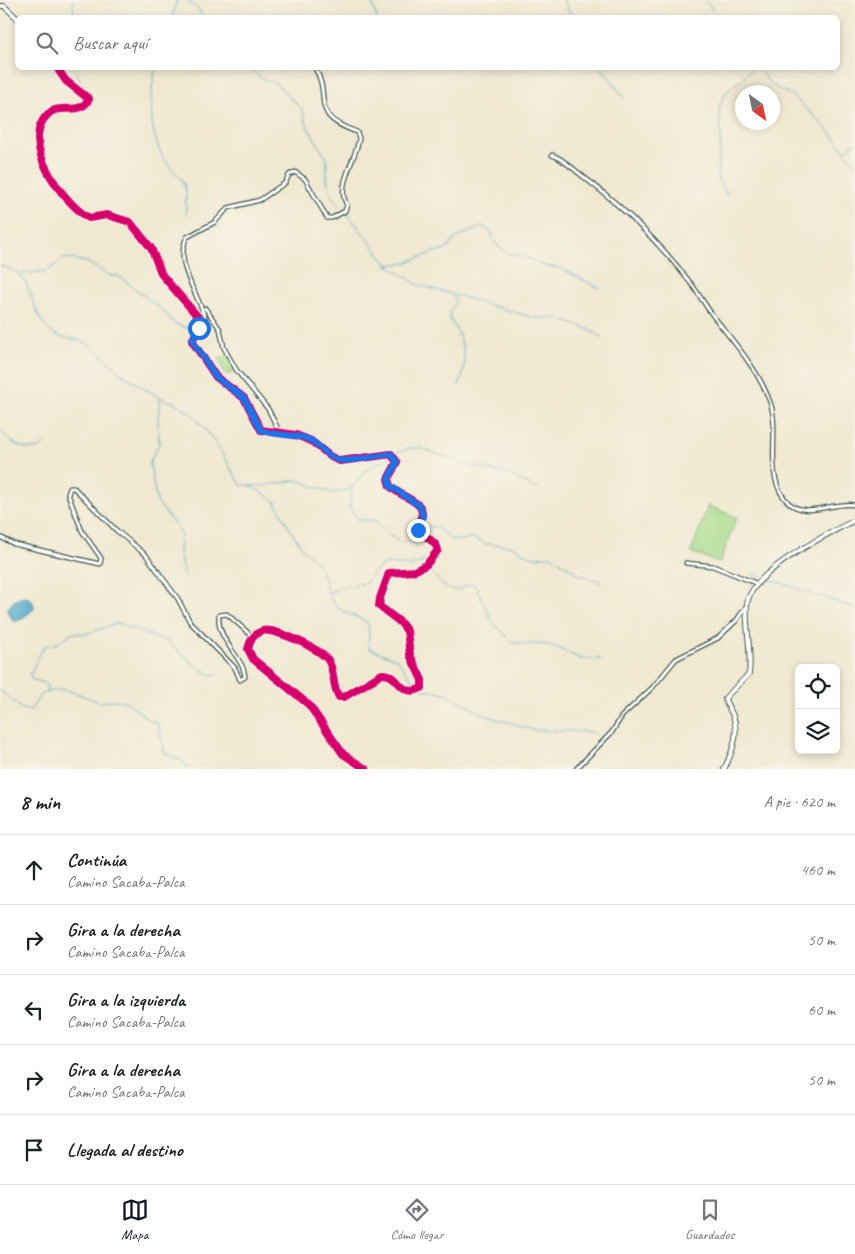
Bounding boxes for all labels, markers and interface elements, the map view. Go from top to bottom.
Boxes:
search box [15,15,840,70]
icon: search [33,29,61,57]
text: Buscar aquí [73,31,147,55]
north arrow [735,85,780,130]
route start [188,317,211,340]
route end [407,519,430,542]
map controls [795,664,840,754]
button: locate [795,664,840,709]
button: layers [795,709,840,754]
text: 8 min [20,789,60,815]
text: A pie · 620 m [764,792,835,812]
text: Continúa [67,848,126,872]
icon: ahead [20,856,48,884]
text: 460 m [801,860,835,880]
text: Camino Sacaba-Palca [67,872,184,892]
text: Gira a la derecha [67,918,180,942]
icon: right [20,926,48,954]
text: 50 m [808,930,835,950]
text: Camino Sacaba-Palca [67,942,184,962]
text: Gira a la izquierda [67,988,185,1012]
icon: left [20,996,48,1024]
text: 60 m [808,1000,835,1020]
text: Camino Sacaba-Palca [67,1012,184,1032]
text: Gira a la derecha [67,1058,180,1082]
icon: right [20,1066,48,1094]
text: 50 m [808,1070,835,1090]
text: Camino Sacaba-Palca [67,1082,184,1102]
icon: arrive [20,1136,48,1164]
text: Llegada al destino [67,1138,183,1162]
tab: Mapa [121,1196,149,1243]
tab: Cómo llegar [390,1196,443,1243]
tab: Guardados [685,1196,734,1243]

